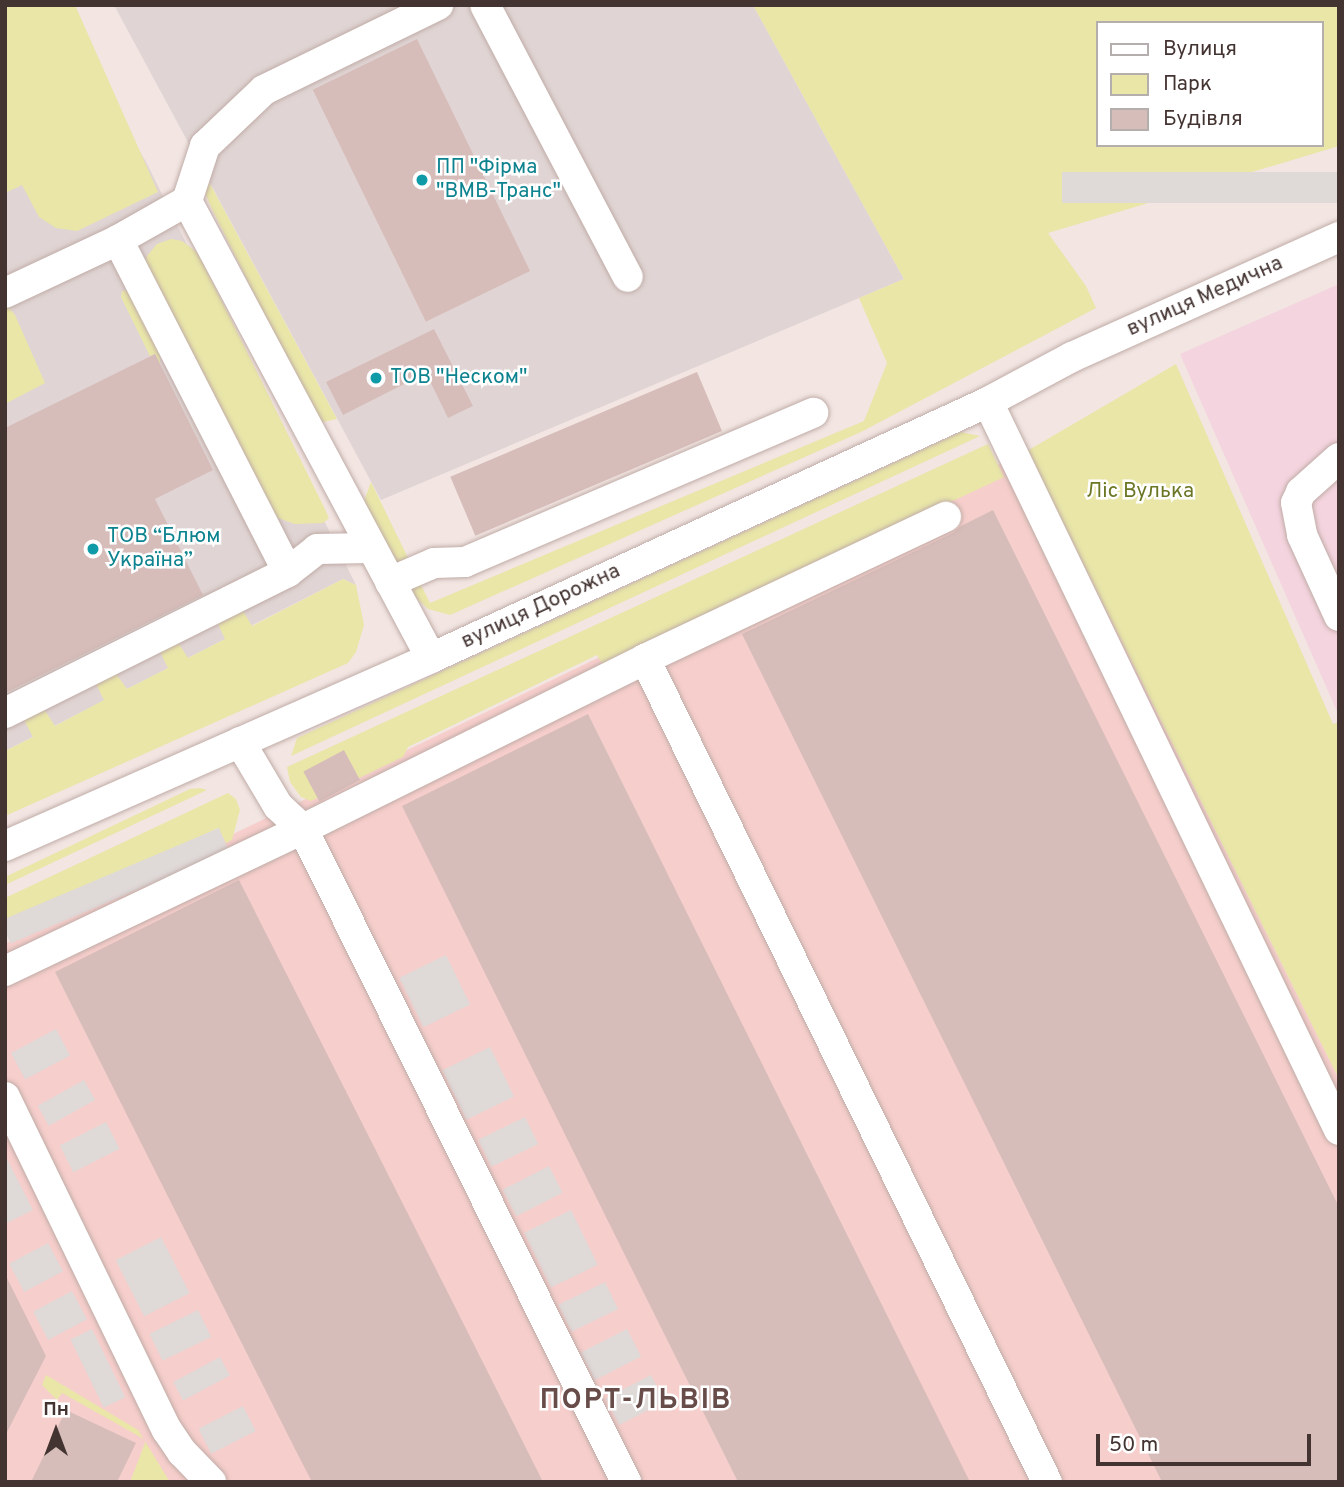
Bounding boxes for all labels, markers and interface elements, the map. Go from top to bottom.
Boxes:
legend [1096,21,1323,147]
text: Вулиця [1163,36,1237,63]
text: Парк [1163,71,1212,98]
text: Будівля [1163,106,1243,133]
place label: ПП "Фірма "ВМВ-Транс" [436,155,561,205]
marker: ПП "Фірма "ВМВ-Транс" [414,172,430,188]
street label: вулиця Медична [1123,251,1287,343]
place label: ТОВ "Неском" [390,365,527,391]
marker: ТОВ "Неском" [368,370,384,386]
park label: Ліс Вулька [1086,479,1194,505]
place label: ТОВ “Блюм Україна” [107,524,221,574]
marker: ТОВ “Блюм Україна” [85,541,101,557]
street label: вулиця Дорожна [458,559,624,655]
district label: ПОРТ-ЛЬВІВ [541,1384,731,1418]
north arrow [21,1396,91,1466]
text: Пн [43,1398,69,1422]
scale bar [1099,1420,1314,1464]
text: 50 m [1109,1432,1158,1459]

